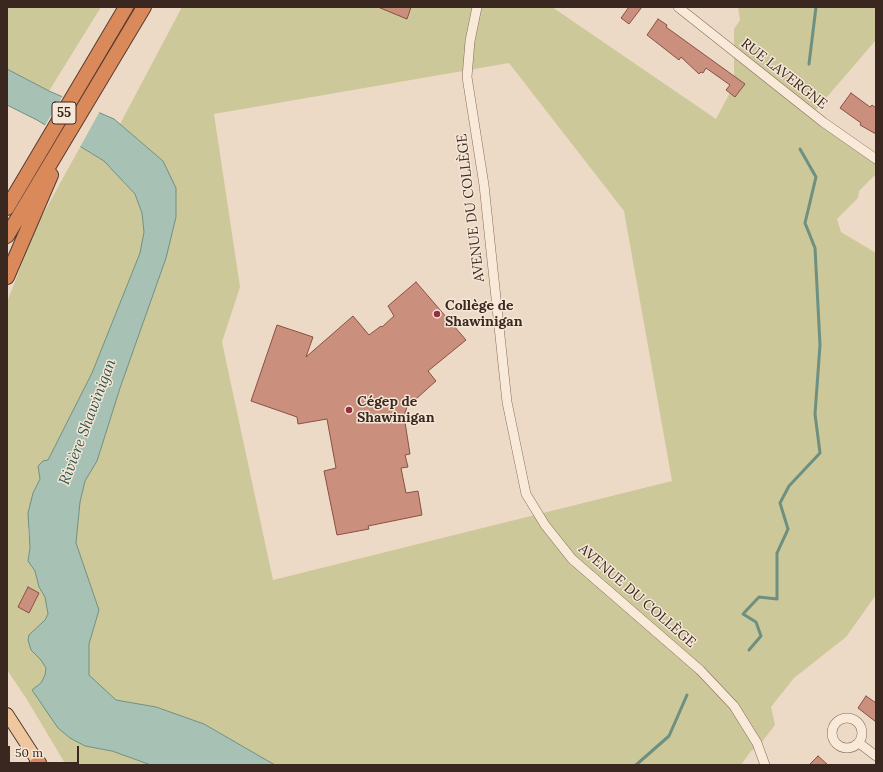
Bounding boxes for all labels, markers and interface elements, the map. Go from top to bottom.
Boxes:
street label: RUE LAVERGNE [738,35,830,113]
road number: 55 [52,102,76,124]
street label: AVENUE DU COLLÈGE [454,133,488,283]
place label: Collège de Shawinigan [445,298,523,330]
marker: Collège de Shawinigan [432,309,442,319]
water label: Rivière Shawinigan [56,357,120,487]
place label: Cégep de Shawinigan [357,394,435,426]
marker: Cégep de Shawinigan [344,405,354,415]
street label: AVENUE DU COLLÈGE [575,541,699,651]
scale bar [10,738,81,764]
text: 50 m [15,745,43,760]

